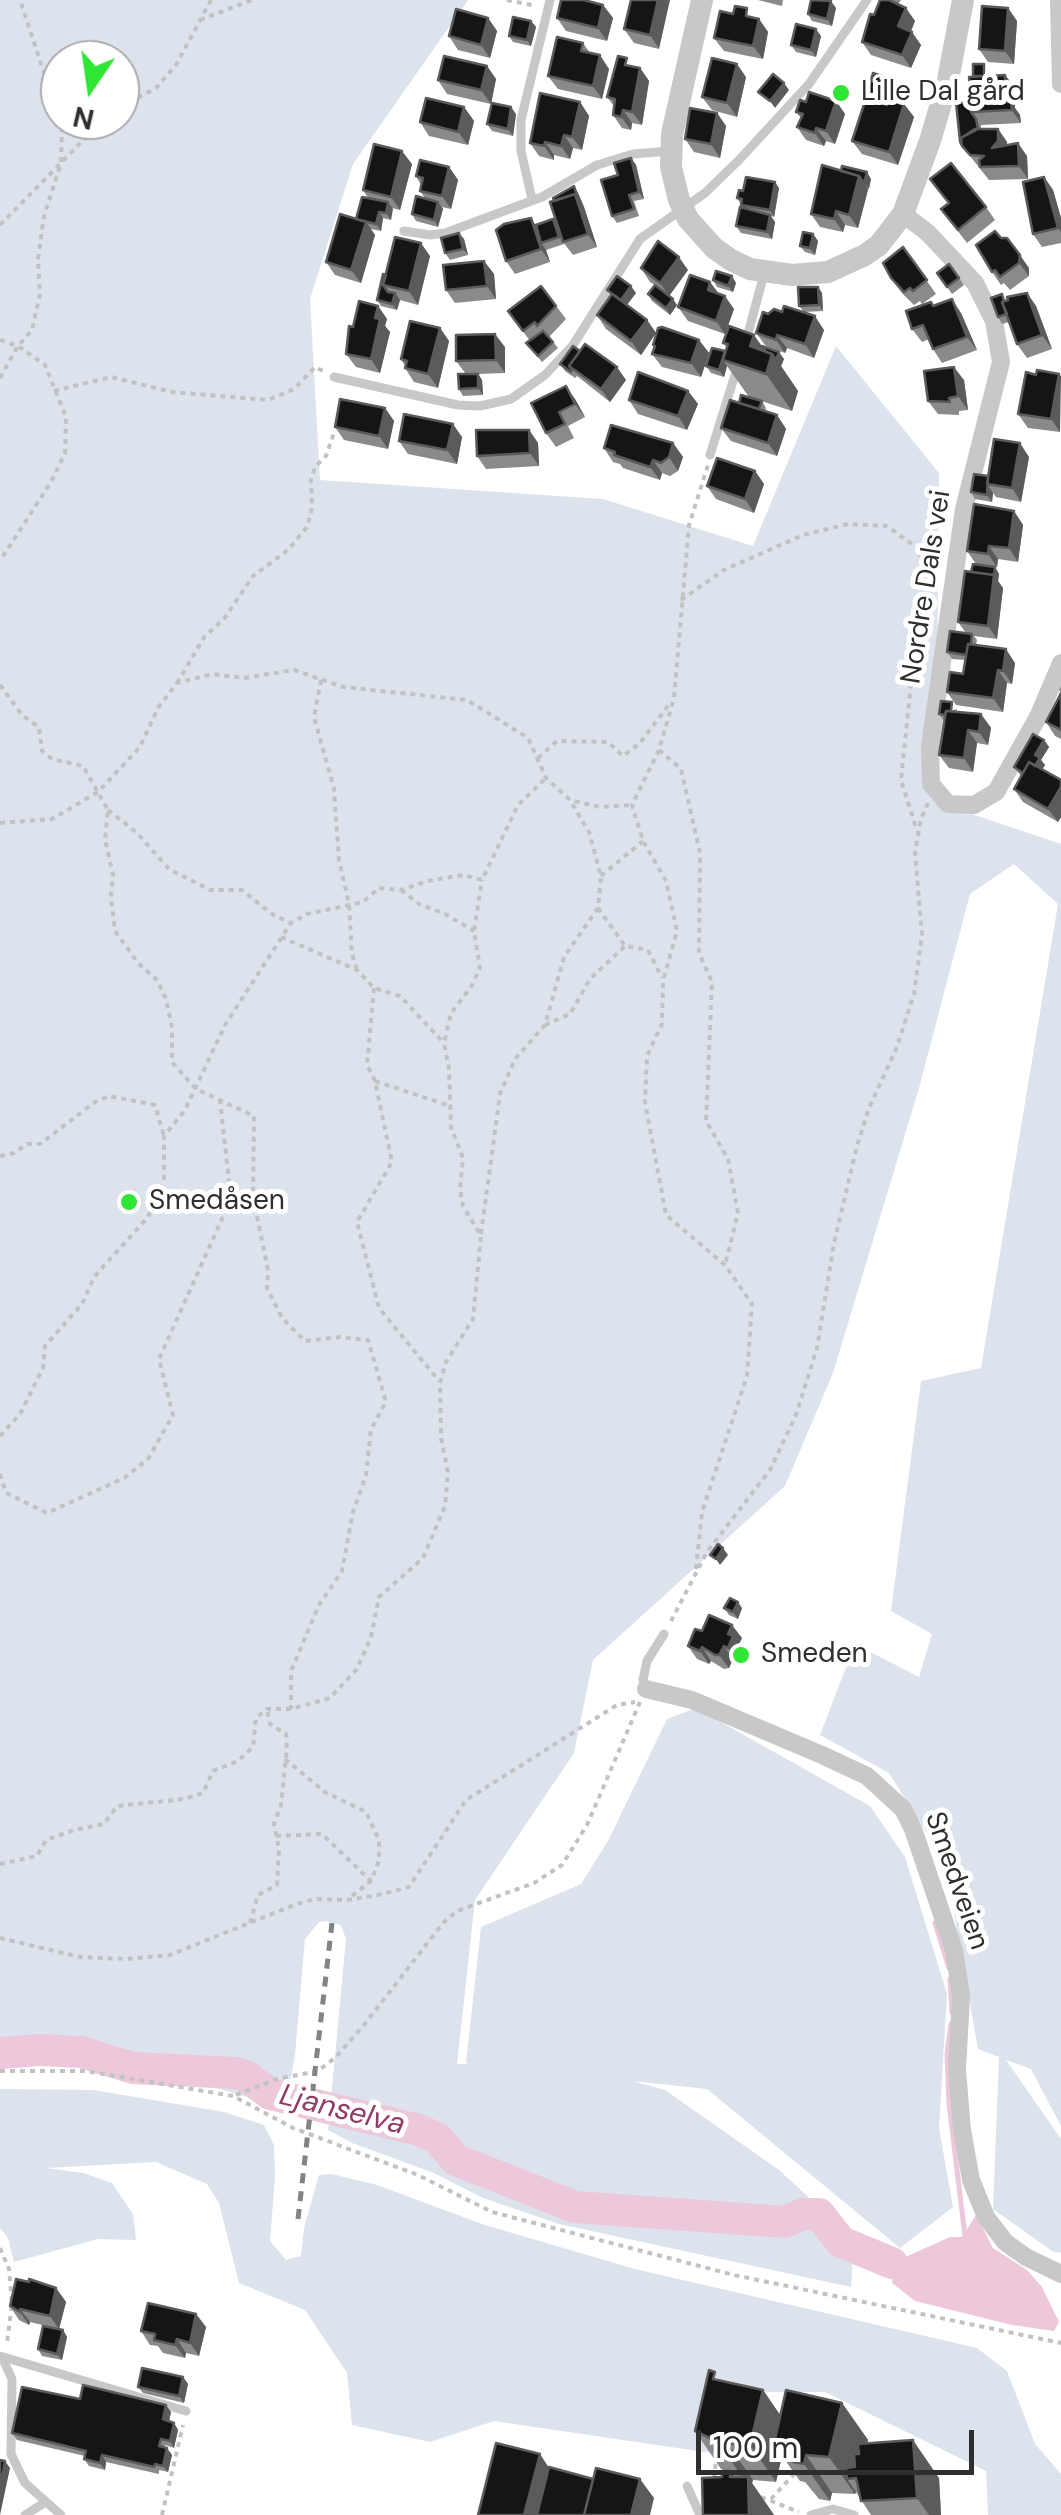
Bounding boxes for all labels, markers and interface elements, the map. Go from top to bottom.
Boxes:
north arrow [40,40,140,140]
place label: Lille Dal gård [861,76,1025,110]
marker: Lille Dal gård [830,82,852,104]
text: N [69,97,98,138]
street label: Nordre Dals vei [895,488,959,686]
place label: Smedåsen [149,1185,285,1219]
marker: Smedåsen [118,1191,140,1213]
place label: Smeden [761,1638,868,1672]
marker: Smeden [730,1644,752,1666]
street label: Smedveien [917,1808,995,1954]
water label: Ljanselva [275,2078,409,2144]
scale bar [701,2410,978,2472]
text: 100 m [713,2428,798,2467]

